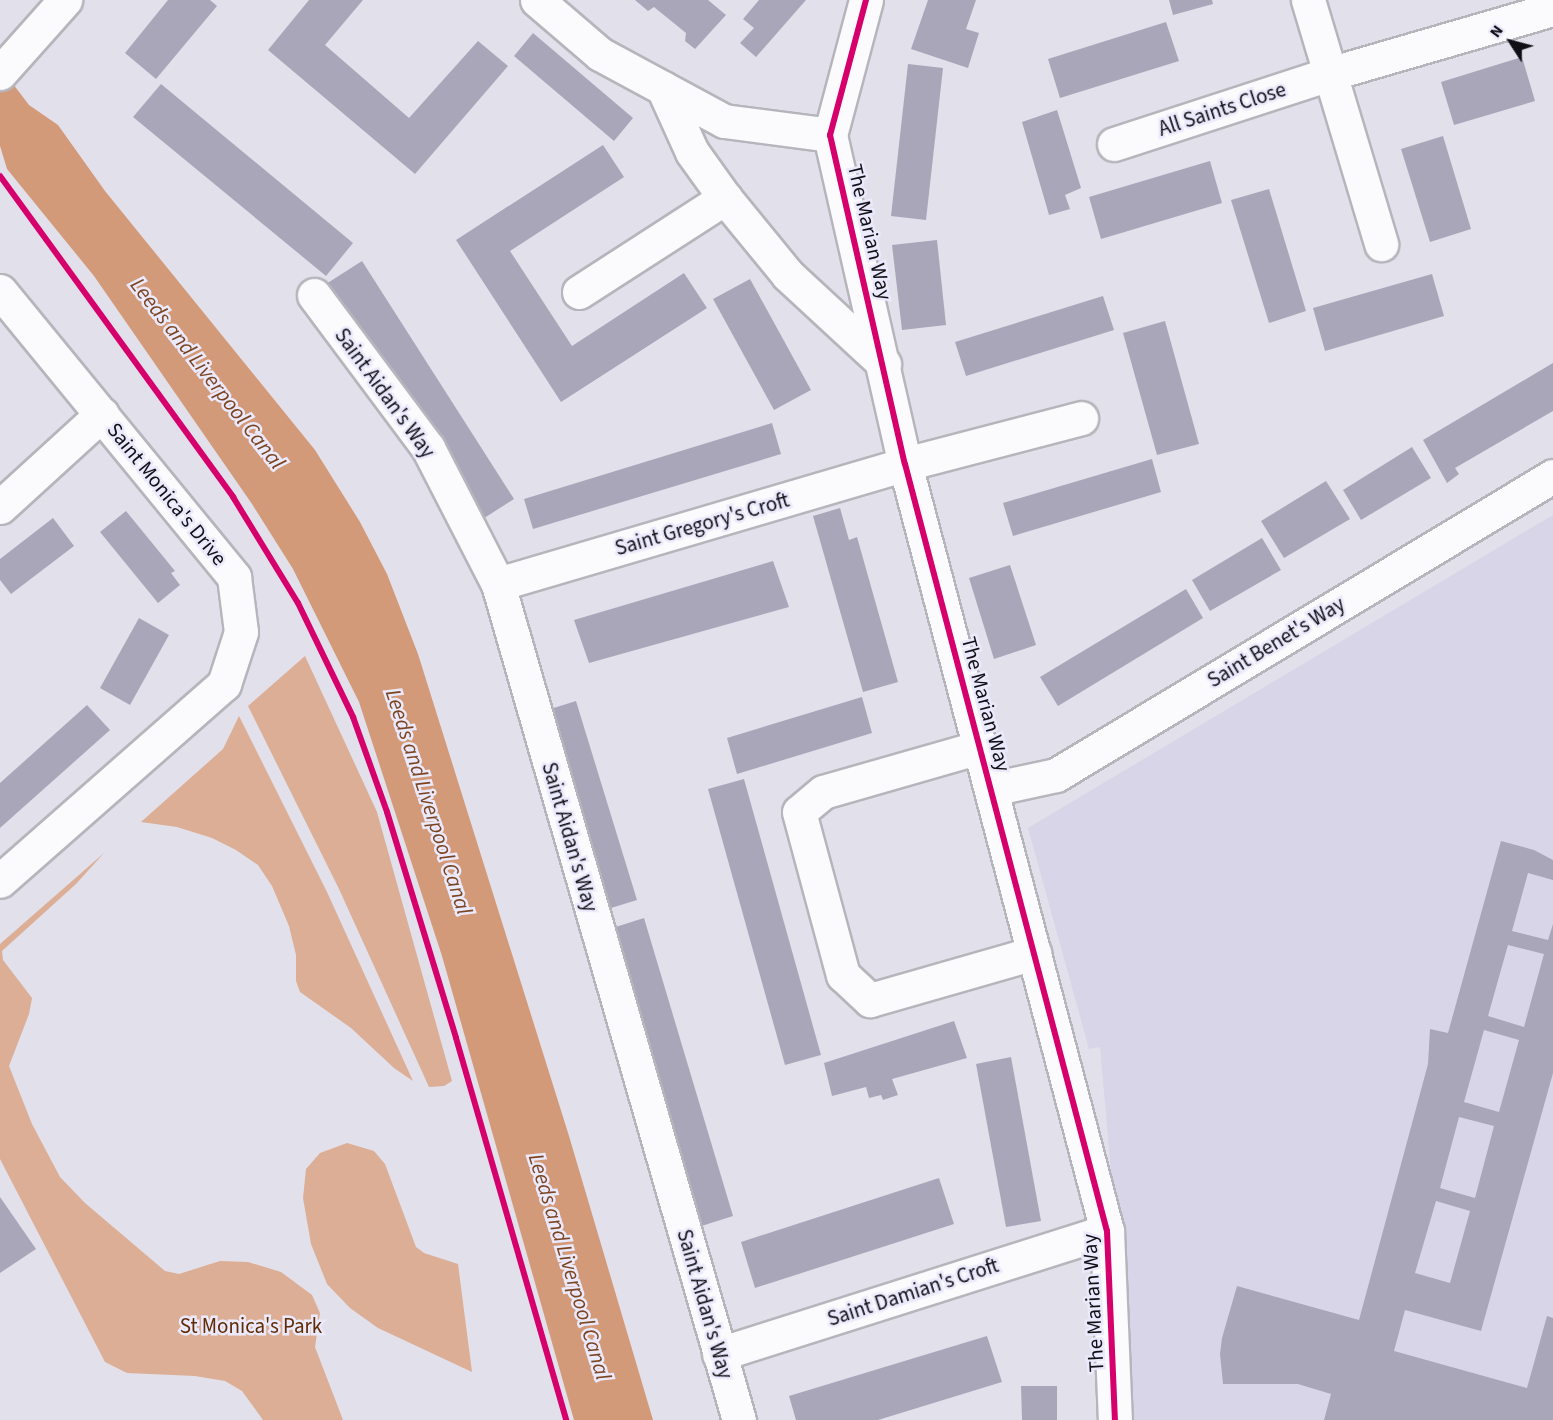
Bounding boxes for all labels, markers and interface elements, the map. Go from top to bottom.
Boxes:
north arrow [1481,12,1541,72]
text: N [1484,21,1508,42]
street label: All Saints Close [1155,77,1289,141]
street label: The Marian Way [842,162,898,302]
water label: Leeds and Liverpool Canal [124,273,290,475]
street label: Saint Aidan's Way [329,323,441,463]
street label: Saint Monica's Drive [102,418,232,570]
street label: Saint Gregory's Croft [612,487,792,561]
street label: Saint Benet's Way [1203,591,1349,693]
street label: The Marian Way [956,634,1016,774]
water label: Leeds and Liverpool Canal [379,686,477,918]
street label: Saint Aidan's Way [537,759,603,915]
water label: Leeds and Liverpool Canal [522,1150,616,1384]
street label: Saint Aidan's Way [672,1226,738,1382]
street label: The Marian Way [1077,1233,1109,1373]
street label: Saint Damian's Croft [824,1252,1002,1332]
park label: St Monica's Park [180,1313,322,1339]

